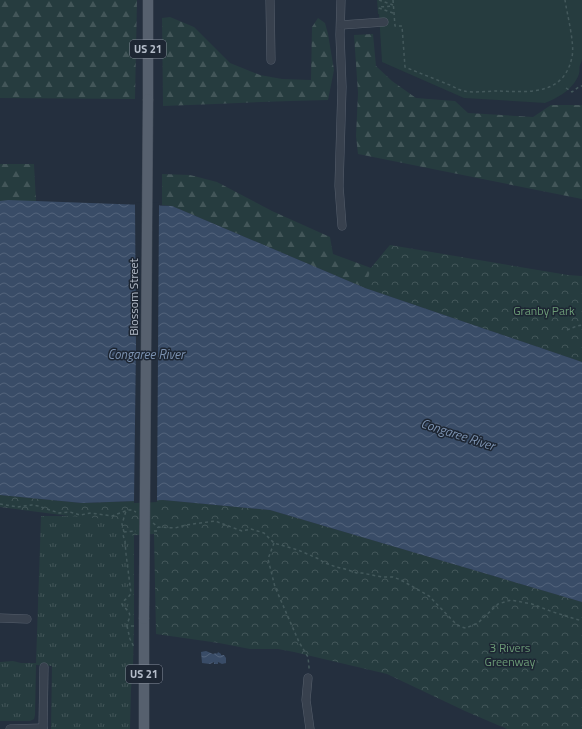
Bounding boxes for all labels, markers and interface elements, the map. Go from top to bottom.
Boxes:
road number: US 21 [130,40,166,58]
street label: Blossom Street [124,257,143,336]
park label: Granby Park [513,301,575,320]
water label: Congaree River [108,344,186,364]
water label: Congaree River [419,413,499,456]
park label: 3 Rivers Greenway [485,638,536,671]
road number: US 21 [126,665,162,683]

